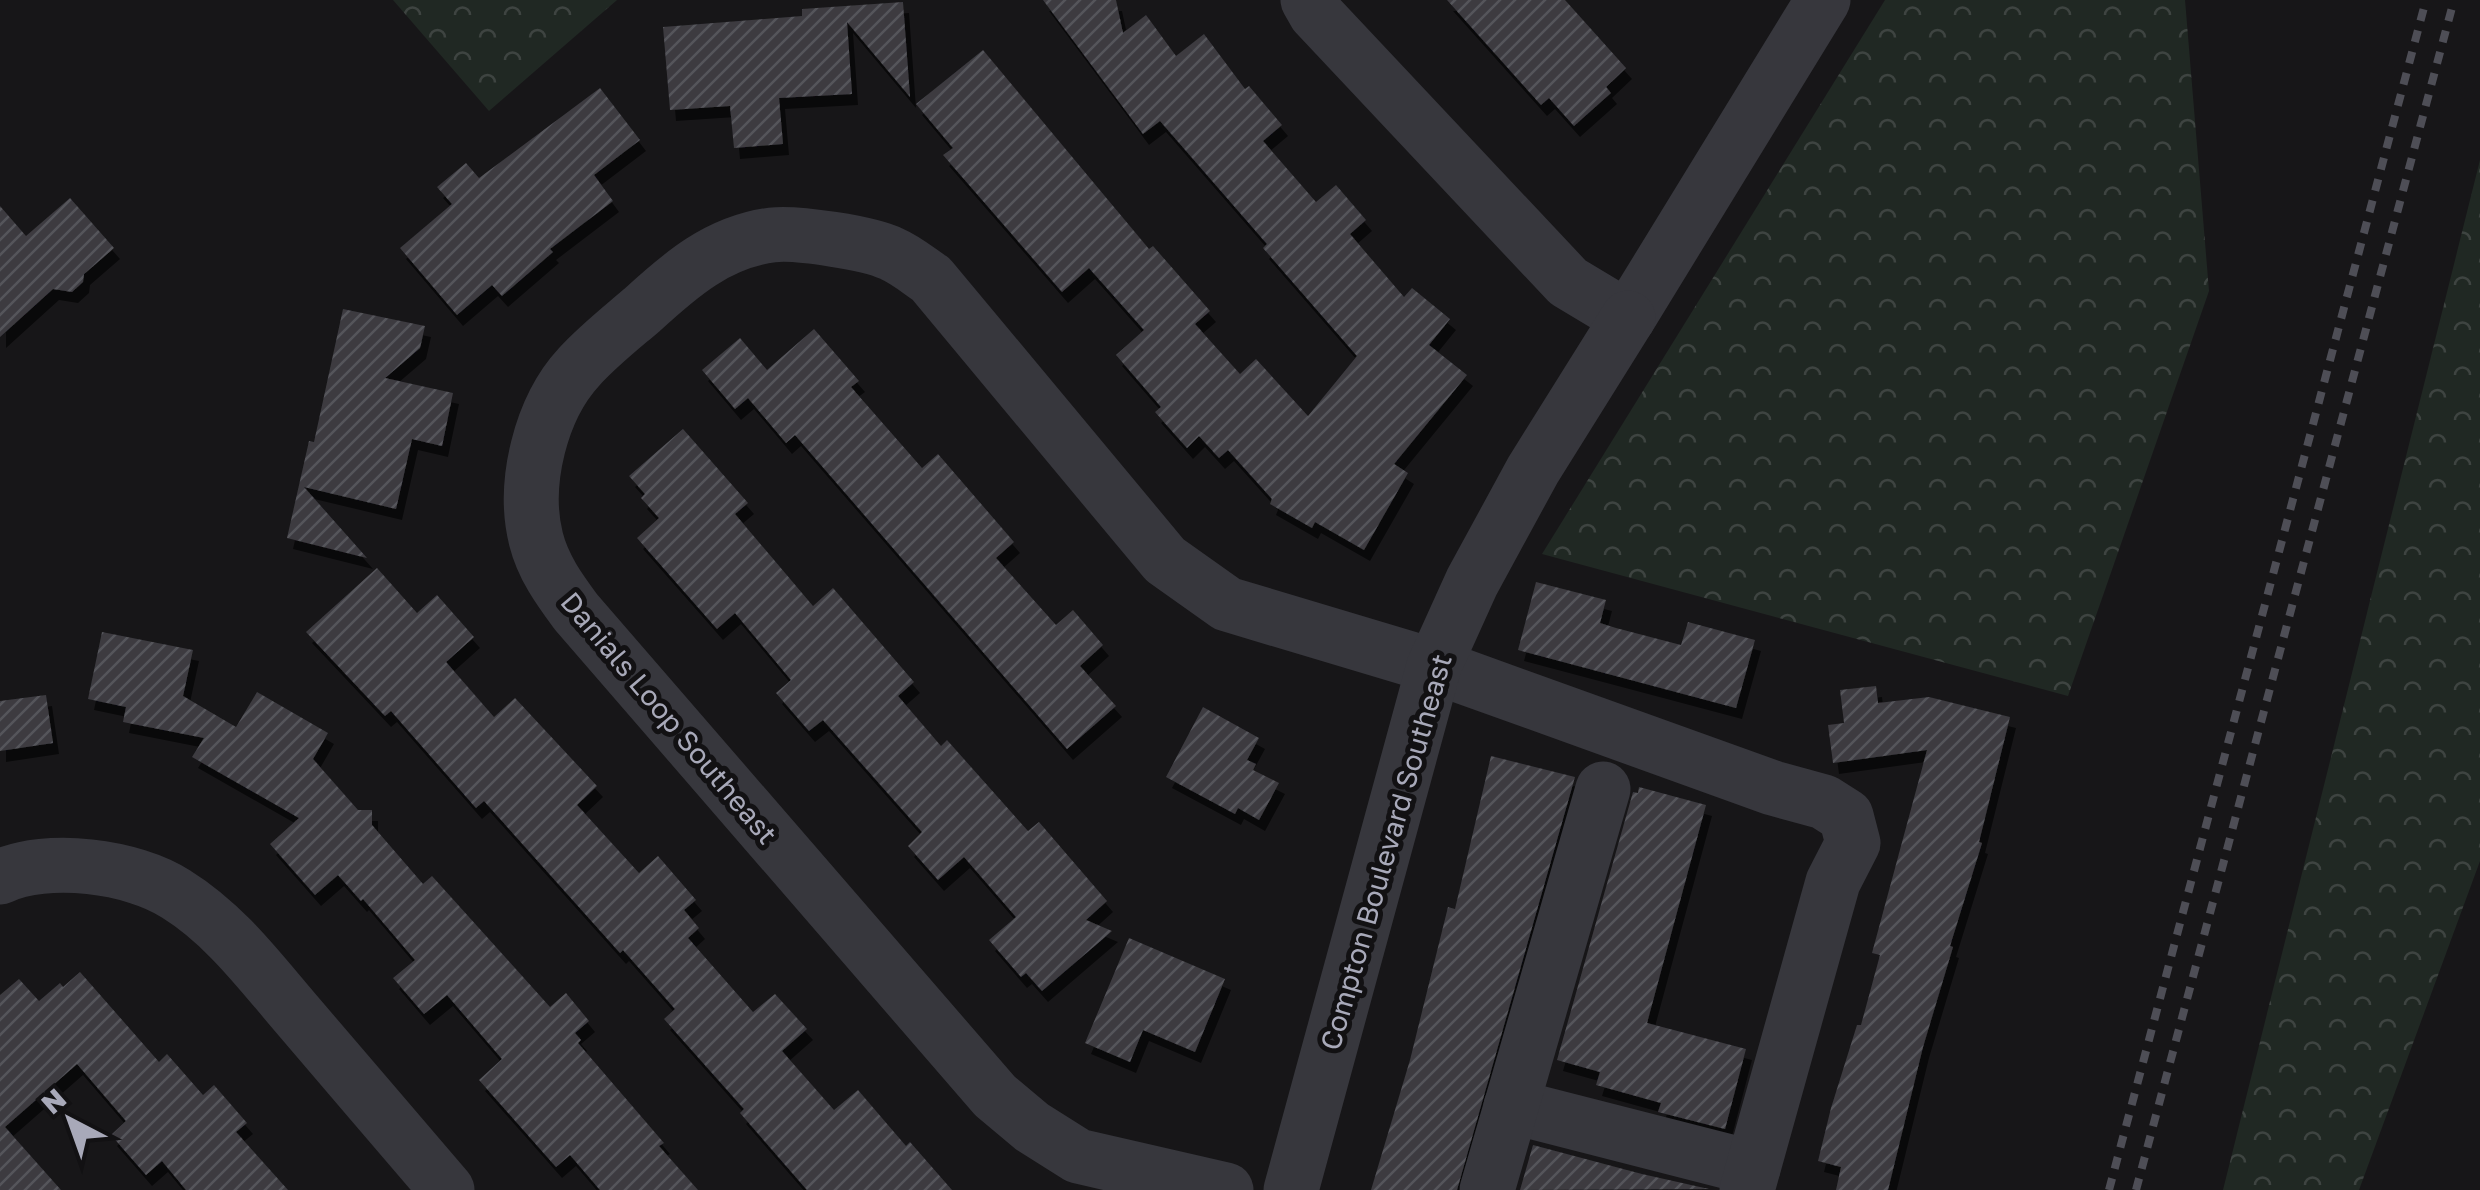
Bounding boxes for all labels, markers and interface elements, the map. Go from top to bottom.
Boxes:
street label: Danials Loop Southeast [554,585,784,850]
street label: Compton Boulevard Southeast [1313,650,1458,1054]
north arrow [20,1070,120,1170]
text: N [34,1081,72,1120]

